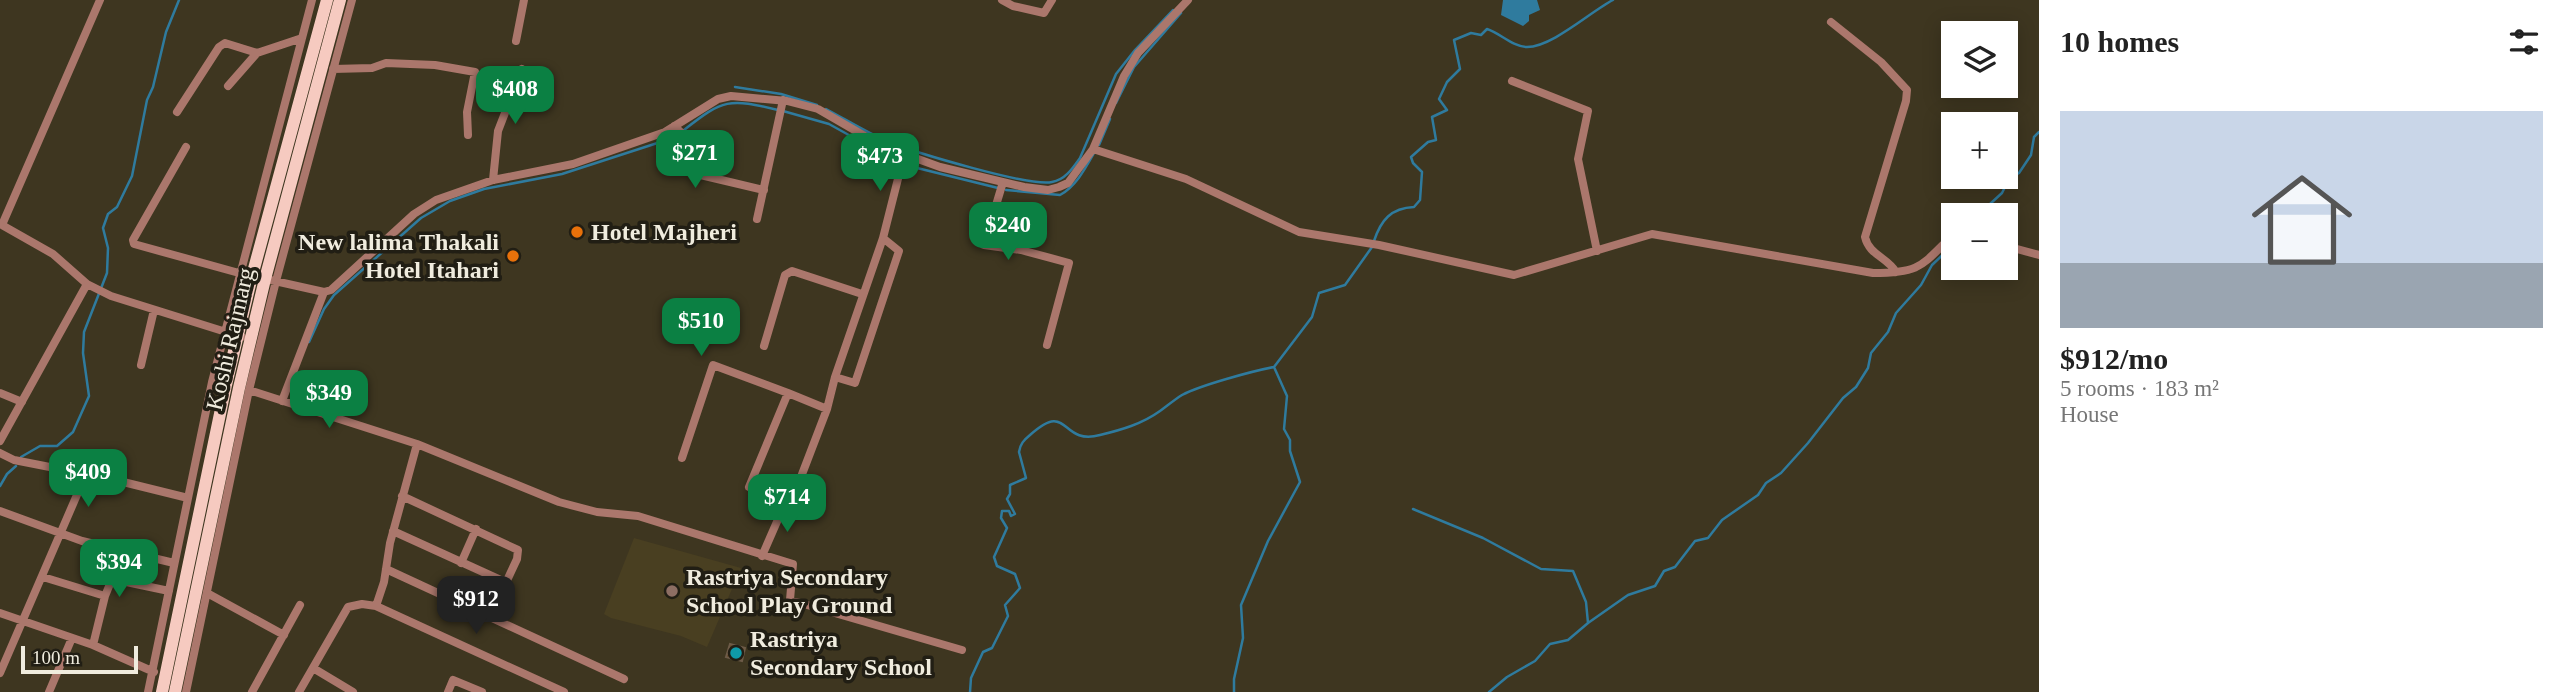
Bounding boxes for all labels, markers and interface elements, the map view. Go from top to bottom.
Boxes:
map controls [1941,21,2018,280]
button: layers [1941,21,2018,98]
icon: filters [2505,23,2543,61]
text: 10 homes [2060,25,2179,58]
pin: $408 [474,66,556,126]
text: $408 [492,76,538,101]
button: + [1941,112,2018,189]
pin: $271 [654,130,736,190]
pin: $473 [839,134,921,193]
text: $271 [672,140,718,165]
text: $473 [857,143,903,168]
icon: home [2239,157,2365,283]
pin: $240 [967,202,1049,262]
button: − [1941,203,2018,280]
text: $240 [985,212,1031,237]
place label: Hotel Majheri [591,219,737,245]
marker: Hotel Majheri [569,224,585,240]
place label: New lalima Thakali Hotel Itahari [298,229,499,283]
marker: New lalima Thakali Hotel Itahari [505,248,521,264]
street label: Koshi Rajmarg [201,265,259,413]
pin: $510 [660,298,742,358]
text: $510 [678,308,724,333]
text: $912/mo [2060,342,2168,375]
pin: $349 [288,370,370,430]
text: 5 rooms · 183 m² [2060,376,2219,401]
text: $349 [306,380,352,405]
text: House [2060,402,2119,427]
pin: $409 [47,449,129,509]
text: $409 [65,459,111,484]
pin: $714 [746,475,828,534]
text: $714 [764,484,810,509]
pin: $394 [78,540,160,599]
text: $394 [96,549,142,574]
place label: Rastriya Secondary School Play Ground [686,564,893,618]
pin: $912 [435,576,517,636]
marker: Rastriya Secondary School Play Ground [664,583,680,599]
text: $912 [453,586,499,611]
place label: Rastriya Secondary School [750,626,932,680]
scale bar [21,643,138,675]
marker: Rastriya Secondary School [728,645,744,661]
text: 100 m [32,647,80,668]

